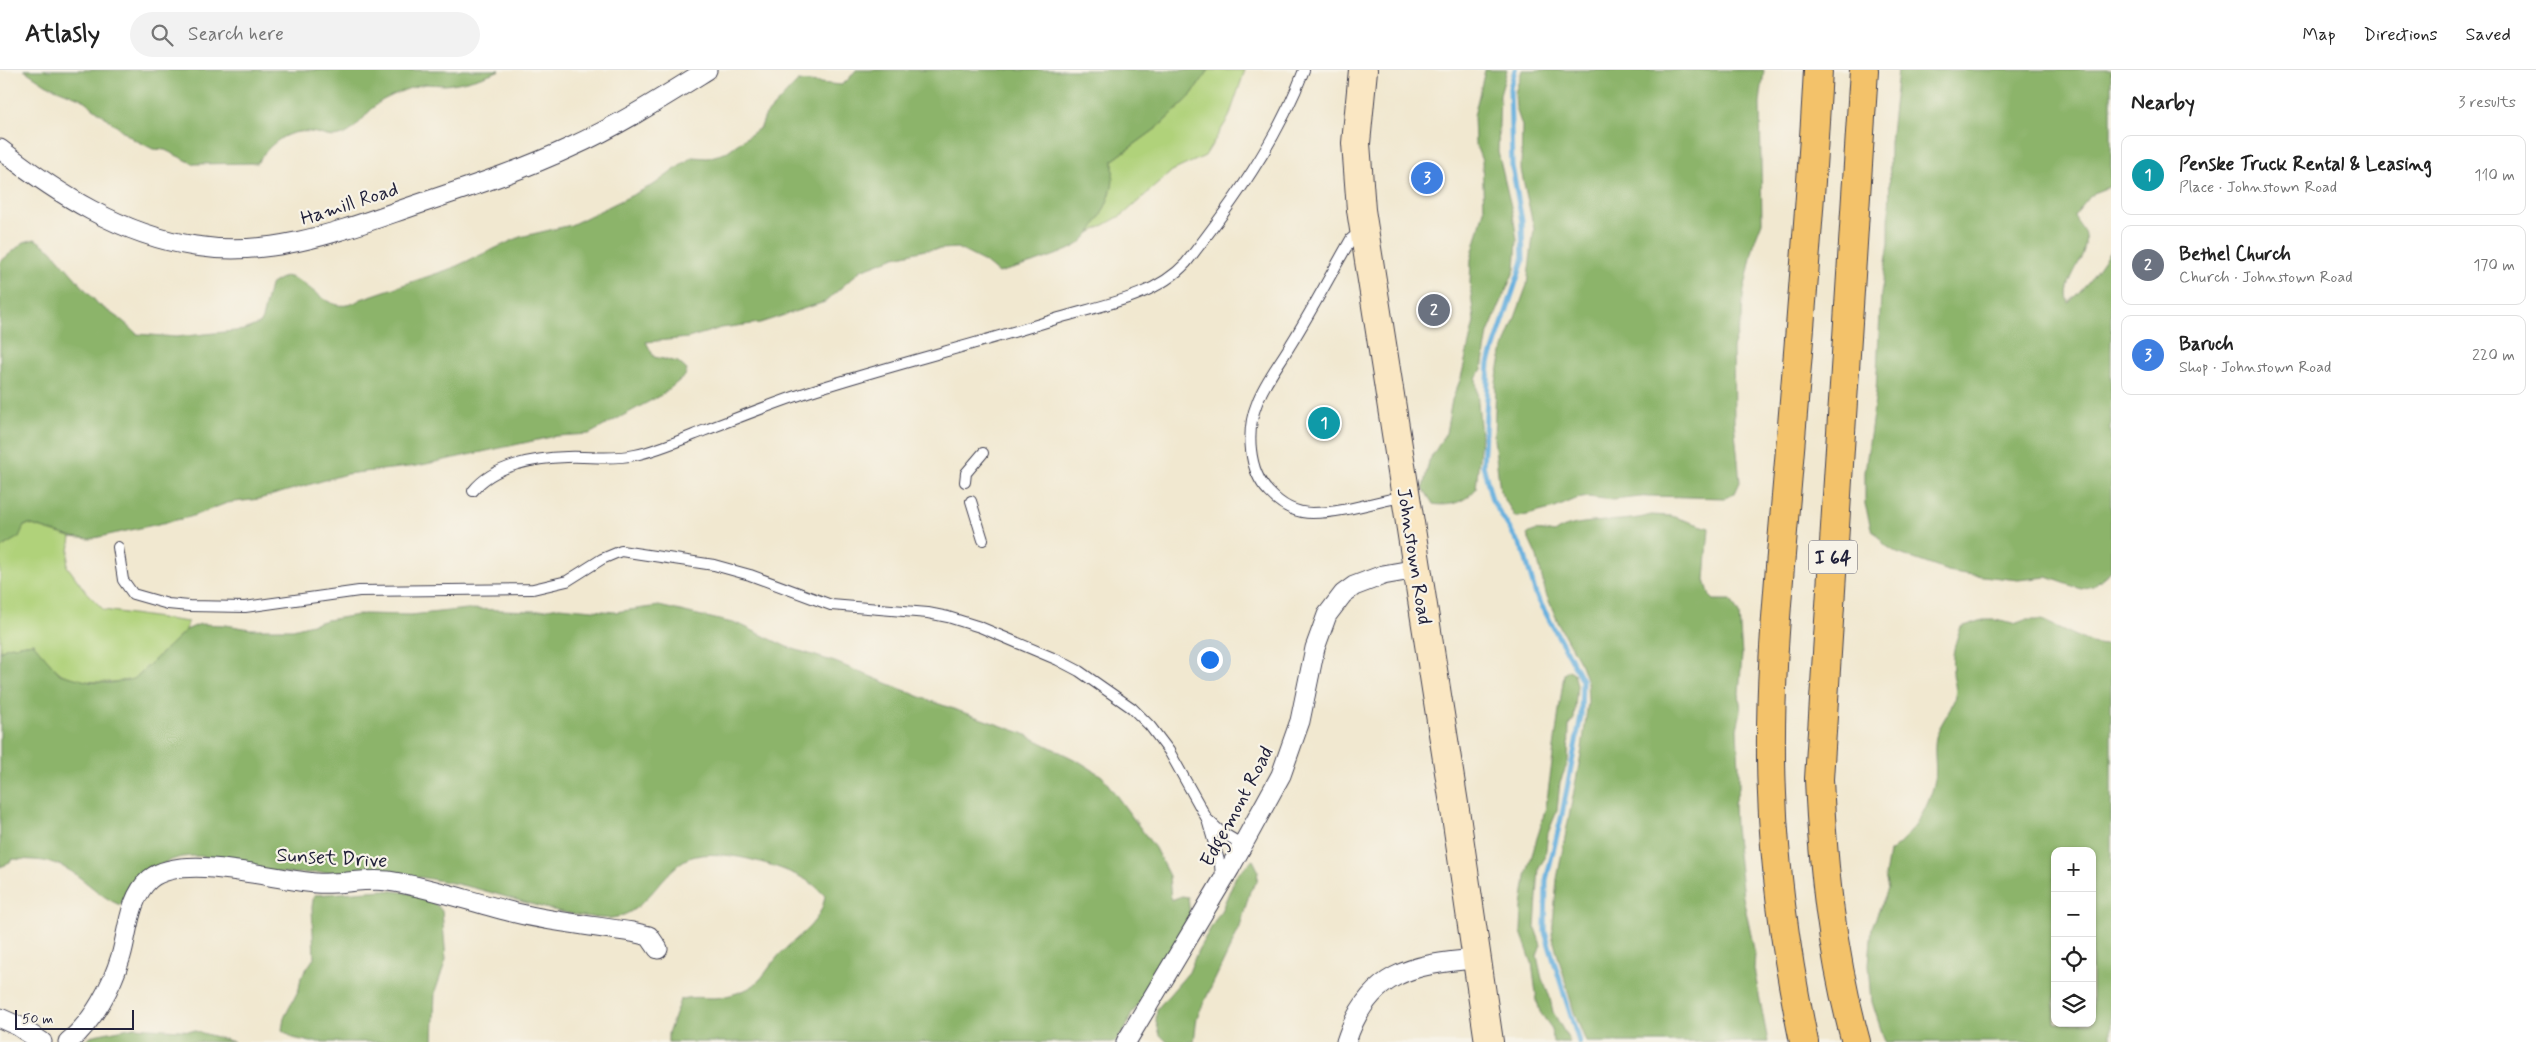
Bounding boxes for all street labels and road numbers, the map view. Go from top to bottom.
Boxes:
street label: Hamill Road [297,176,402,233]
street label: Johnstown Road [1389,486,1438,627]
road number: I 64 [1809,541,1857,574]
street label: Edgemont Road [1194,742,1282,873]
street label: Sunset Drive [276,842,388,875]

